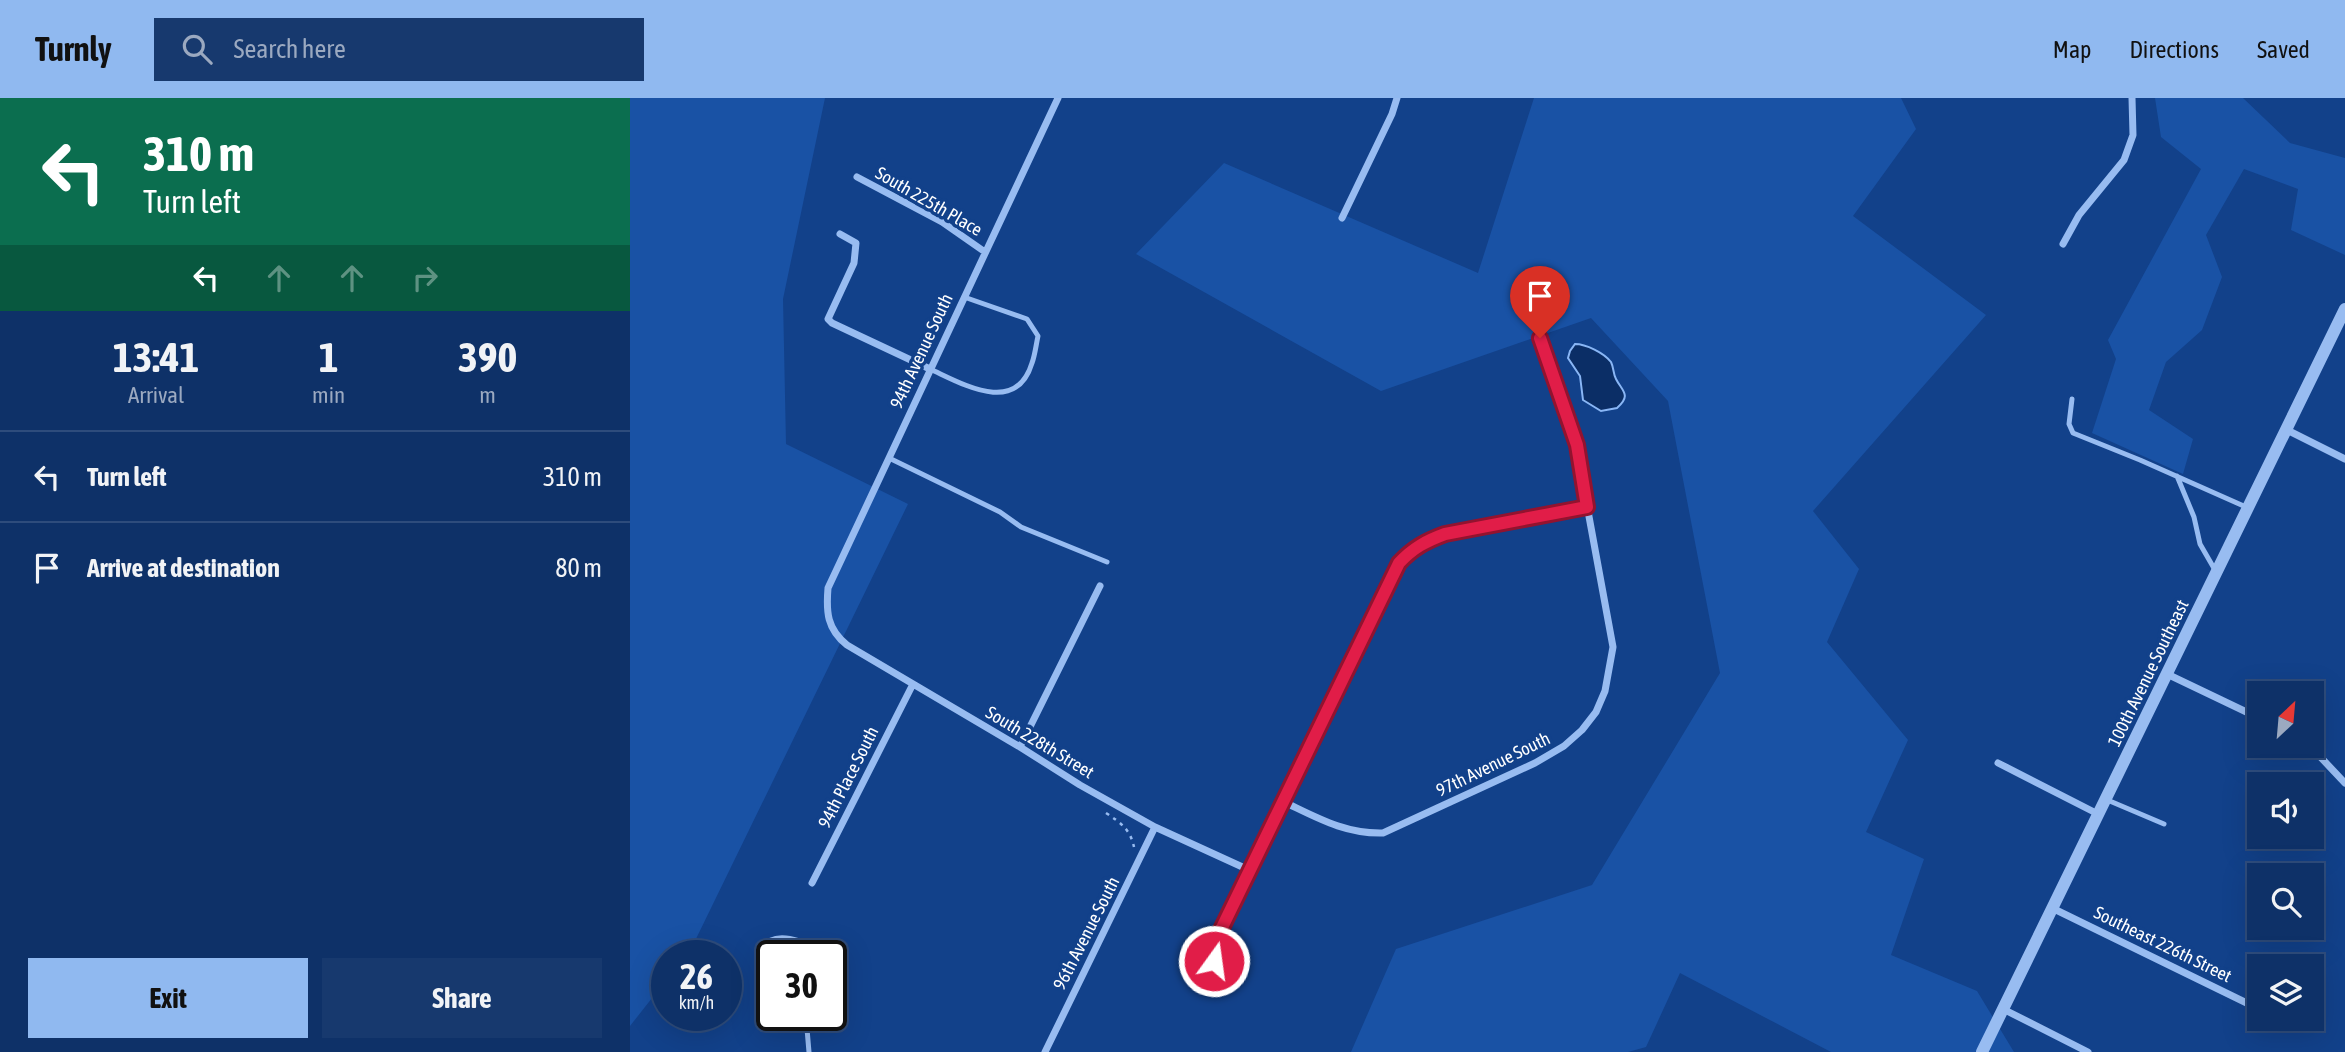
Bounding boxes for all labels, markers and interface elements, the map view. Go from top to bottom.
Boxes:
search box [154,18,644,81]
text: Turnly [35,30,112,68]
icon: search [178,30,216,68]
text: Search here [234,34,346,64]
text: Map [2053,36,2091,63]
text: Directions [2129,36,2219,63]
text: Saved [2257,36,2310,63]
text: 310 m [143,125,254,181]
icon: left [28,126,119,217]
street label: South 225th Place [872,162,986,240]
text: Turn left [143,183,241,220]
icon: left [187,259,225,297]
icon: ahead [260,259,298,297]
icon: ahead [333,259,371,297]
icon: right [406,259,444,297]
pin [1510,266,1570,338]
icon: arrive [1521,277,1559,315]
street label: 94th Avenue South [885,290,957,412]
text: 13:41 [113,333,199,381]
text: 1 [319,333,338,381]
text: 390 [458,333,517,381]
text: Arrival [128,382,184,408]
text: min [312,382,345,408]
text: m [479,382,496,408]
icon: left [28,458,66,496]
text: Turn left [87,462,167,492]
text: 310 m [543,462,602,492]
icon: arrive [28,549,66,587]
text: Arrive at destination [87,553,280,583]
text: 80 m [555,553,602,583]
street label: 100th Avenue Southeast [2103,596,2193,750]
north arrow [2247,681,2324,758]
map controls [2247,681,2324,1031]
street label: South 228th Street [982,701,1098,783]
street label: 94th Place South [813,723,883,831]
street label: 97th Avenue South [1433,727,1553,801]
button: sound [2247,772,2324,849]
button: search [2247,863,2324,940]
street label: 96th Avenue South [1048,873,1124,993]
street label: Southeast 226th Street [2091,902,2235,986]
position arrow [1177,924,1251,998]
speed limit sign: 30 [756,940,847,1031]
button: layers [2247,954,2324,1031]
text: 26 [680,956,713,996]
button: Exit [28,958,308,1038]
button: Share [322,958,602,1038]
text: km/h [679,992,714,1013]

